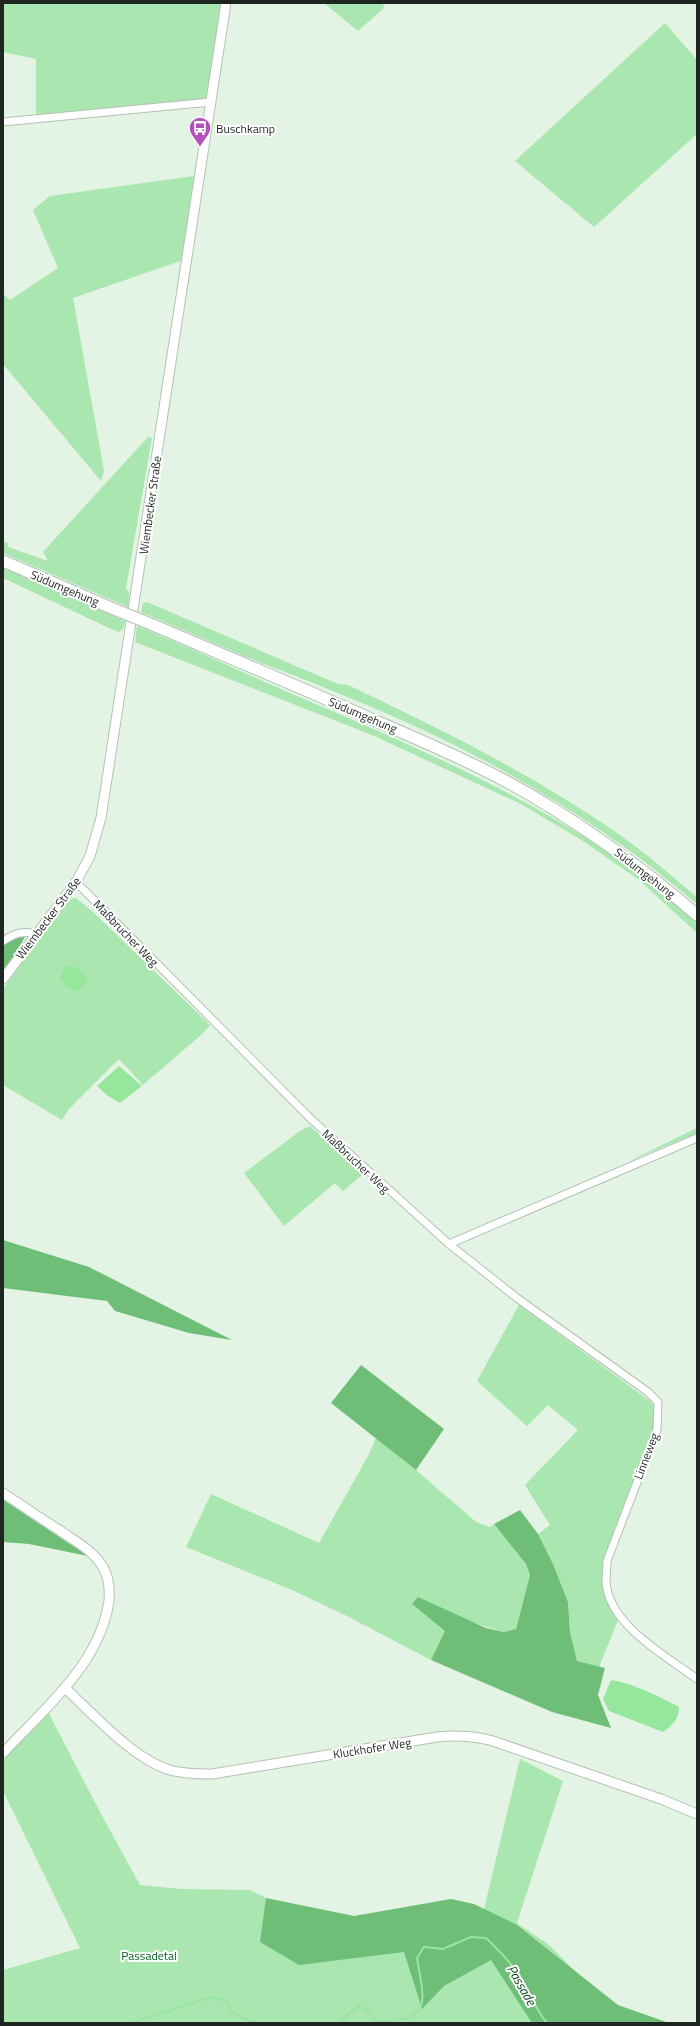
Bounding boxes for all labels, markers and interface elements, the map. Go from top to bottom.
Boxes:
bus stop icon: Buschkamp [187,115,213,148]
place label: Buschkamp [216,119,275,138]
street label: Wiembecker Straße [134,455,166,555]
street label: Südumgehung [28,565,102,611]
street label: Südumgehung [326,692,400,738]
street label: Südumgehung [610,843,680,903]
street label: Wiembecker Straße [11,873,85,963]
street label: Maßbrucher Weg [89,895,163,971]
street label: Maßbrucher Weg [318,1124,394,1198]
street label: Linneweg [628,1430,664,1482]
street label: Kluckhofer Weg [331,1732,413,1764]
park label: Passadetal [121,1946,177,1965]
water label: Passade [502,1961,542,2010]

